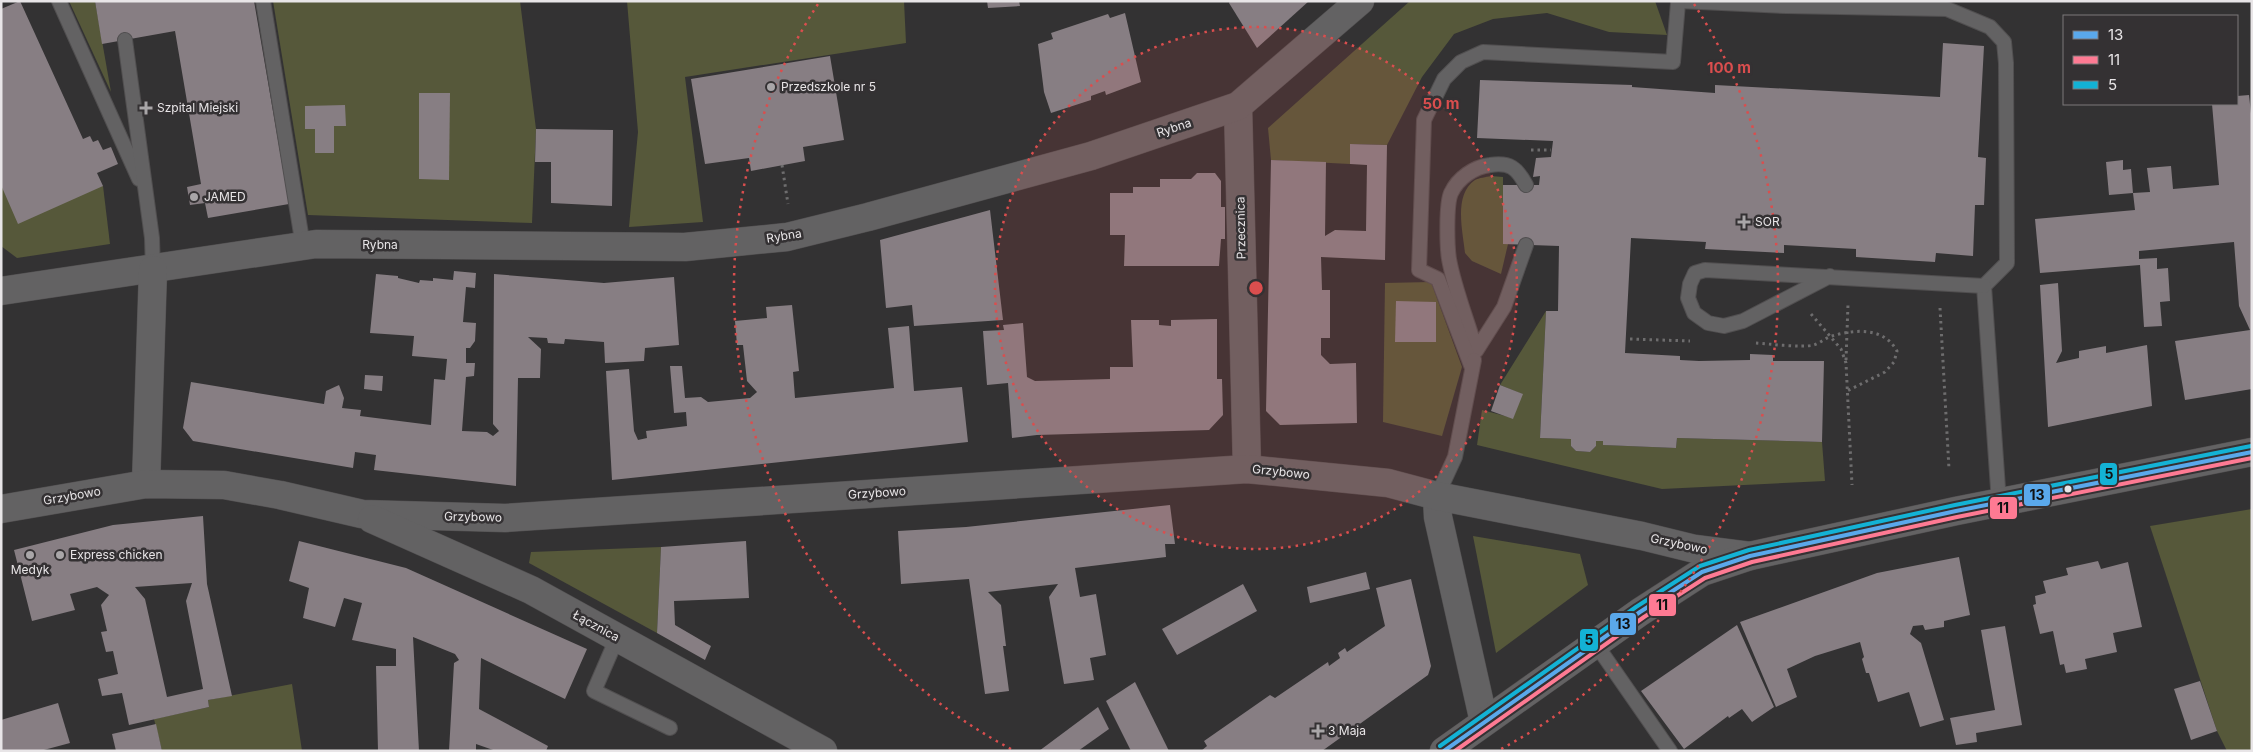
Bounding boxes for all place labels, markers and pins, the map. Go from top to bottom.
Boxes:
place label: Przedszkole nr 5 [781,79,876,94]
marker: Przedszkole nr 5 [765,81,777,93]
place label: Szpital Miejski [157,100,238,115]
marker: Szpital Miejski [139,101,153,115]
place label: JAMED [204,189,246,204]
marker: JAMED [188,191,200,203]
place label: SOR [1755,214,1780,229]
marker: SOR [1737,215,1751,229]
centre of rings [1247,279,1265,297]
unlabelled marker [2063,484,2073,494]
place label: Express chicken [70,547,163,562]
marker: Medyk [24,549,36,561]
marker: Express chicken [54,549,66,561]
place label: Medyk [11,562,50,577]
place label: 3 Maja [1328,723,1366,738]
marker: 3 Maja [1312,725,1324,737]

